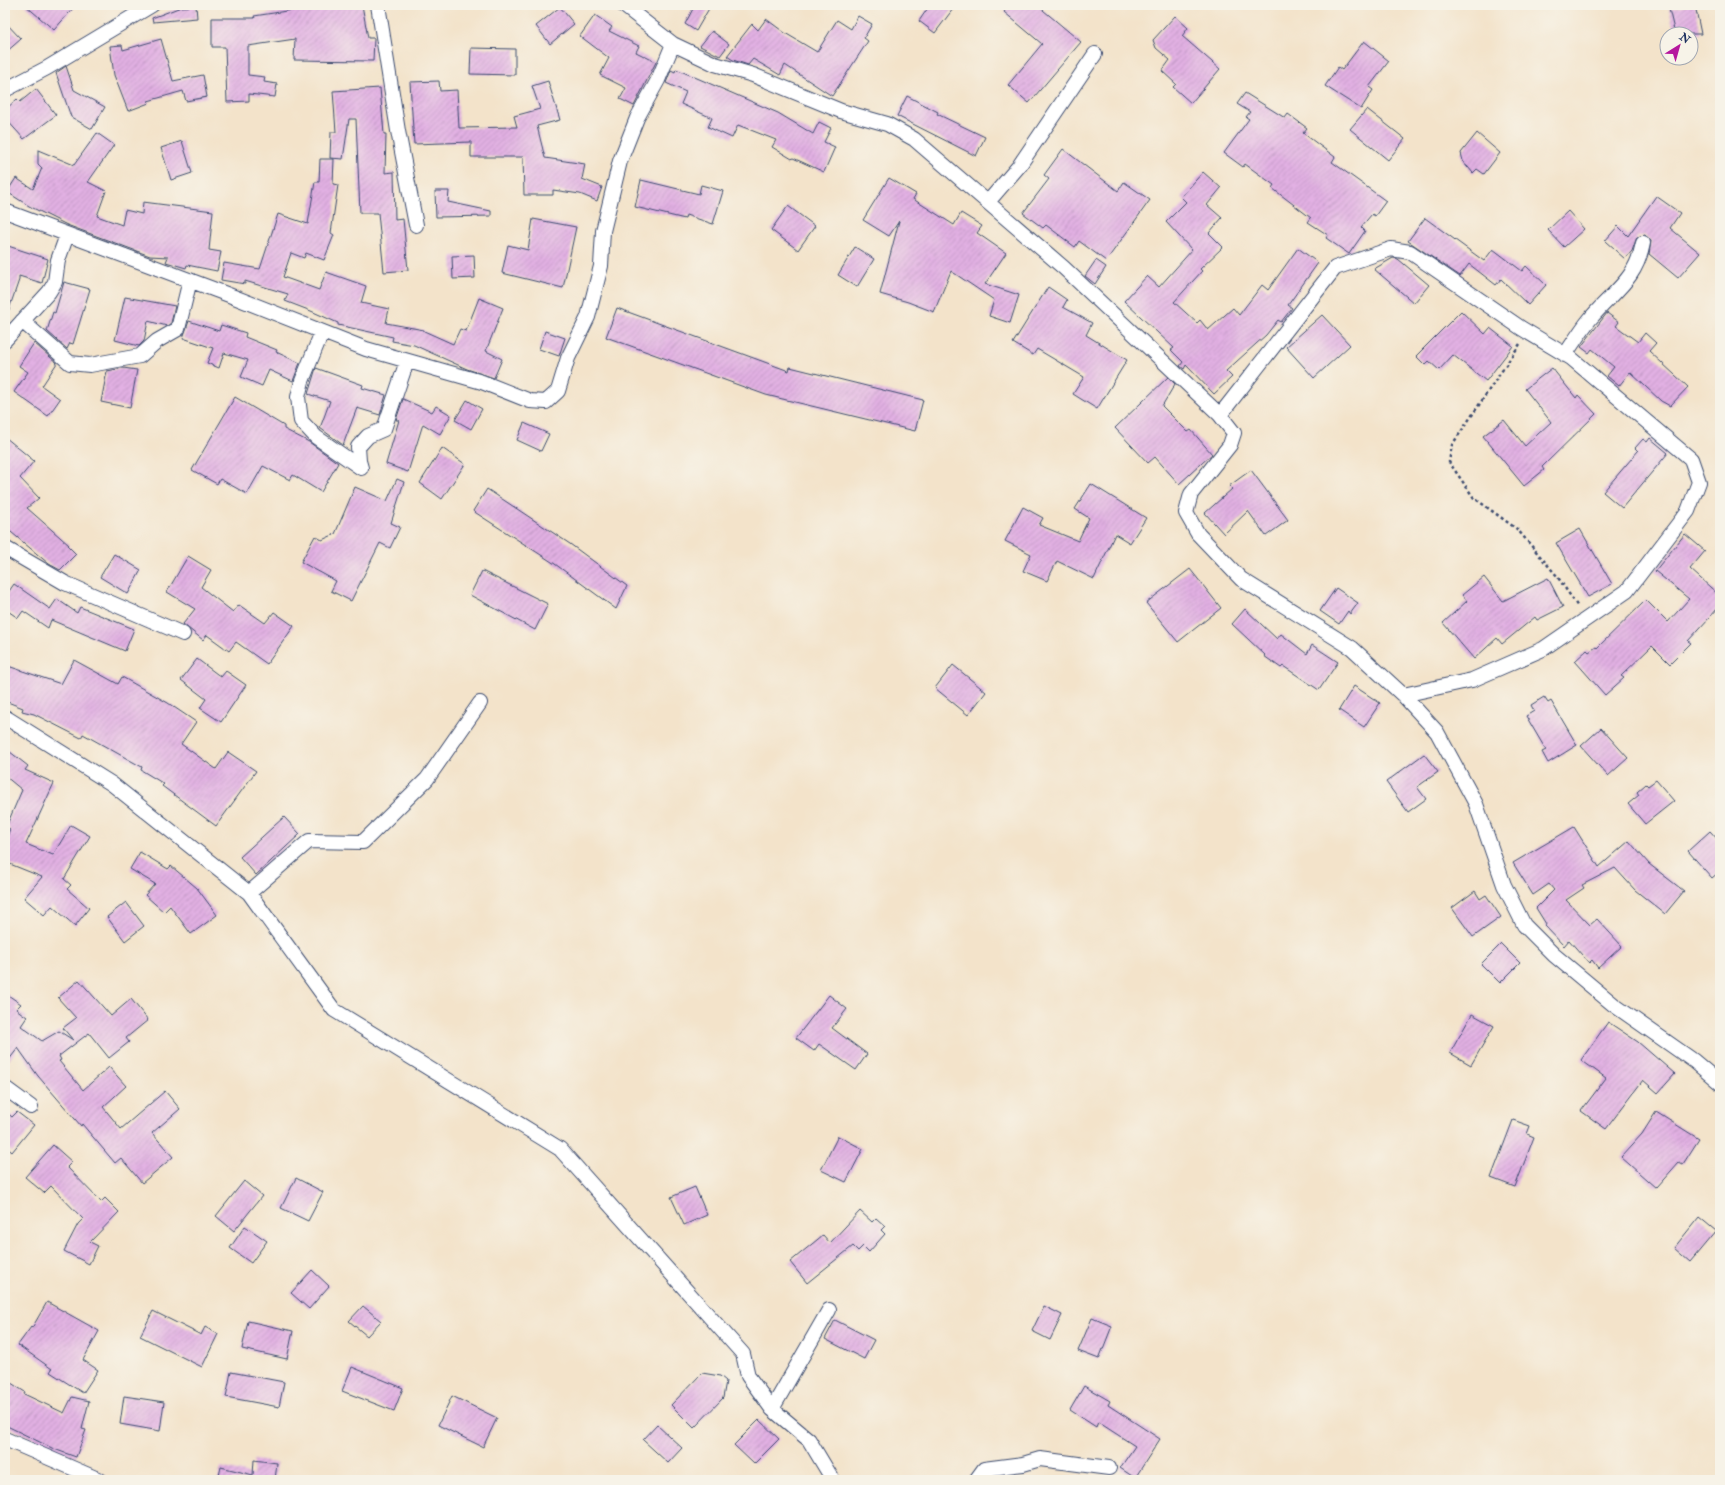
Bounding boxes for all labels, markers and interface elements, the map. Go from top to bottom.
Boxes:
north arrow [1659,26,1699,66]
text: N [1676,30,1693,47]

